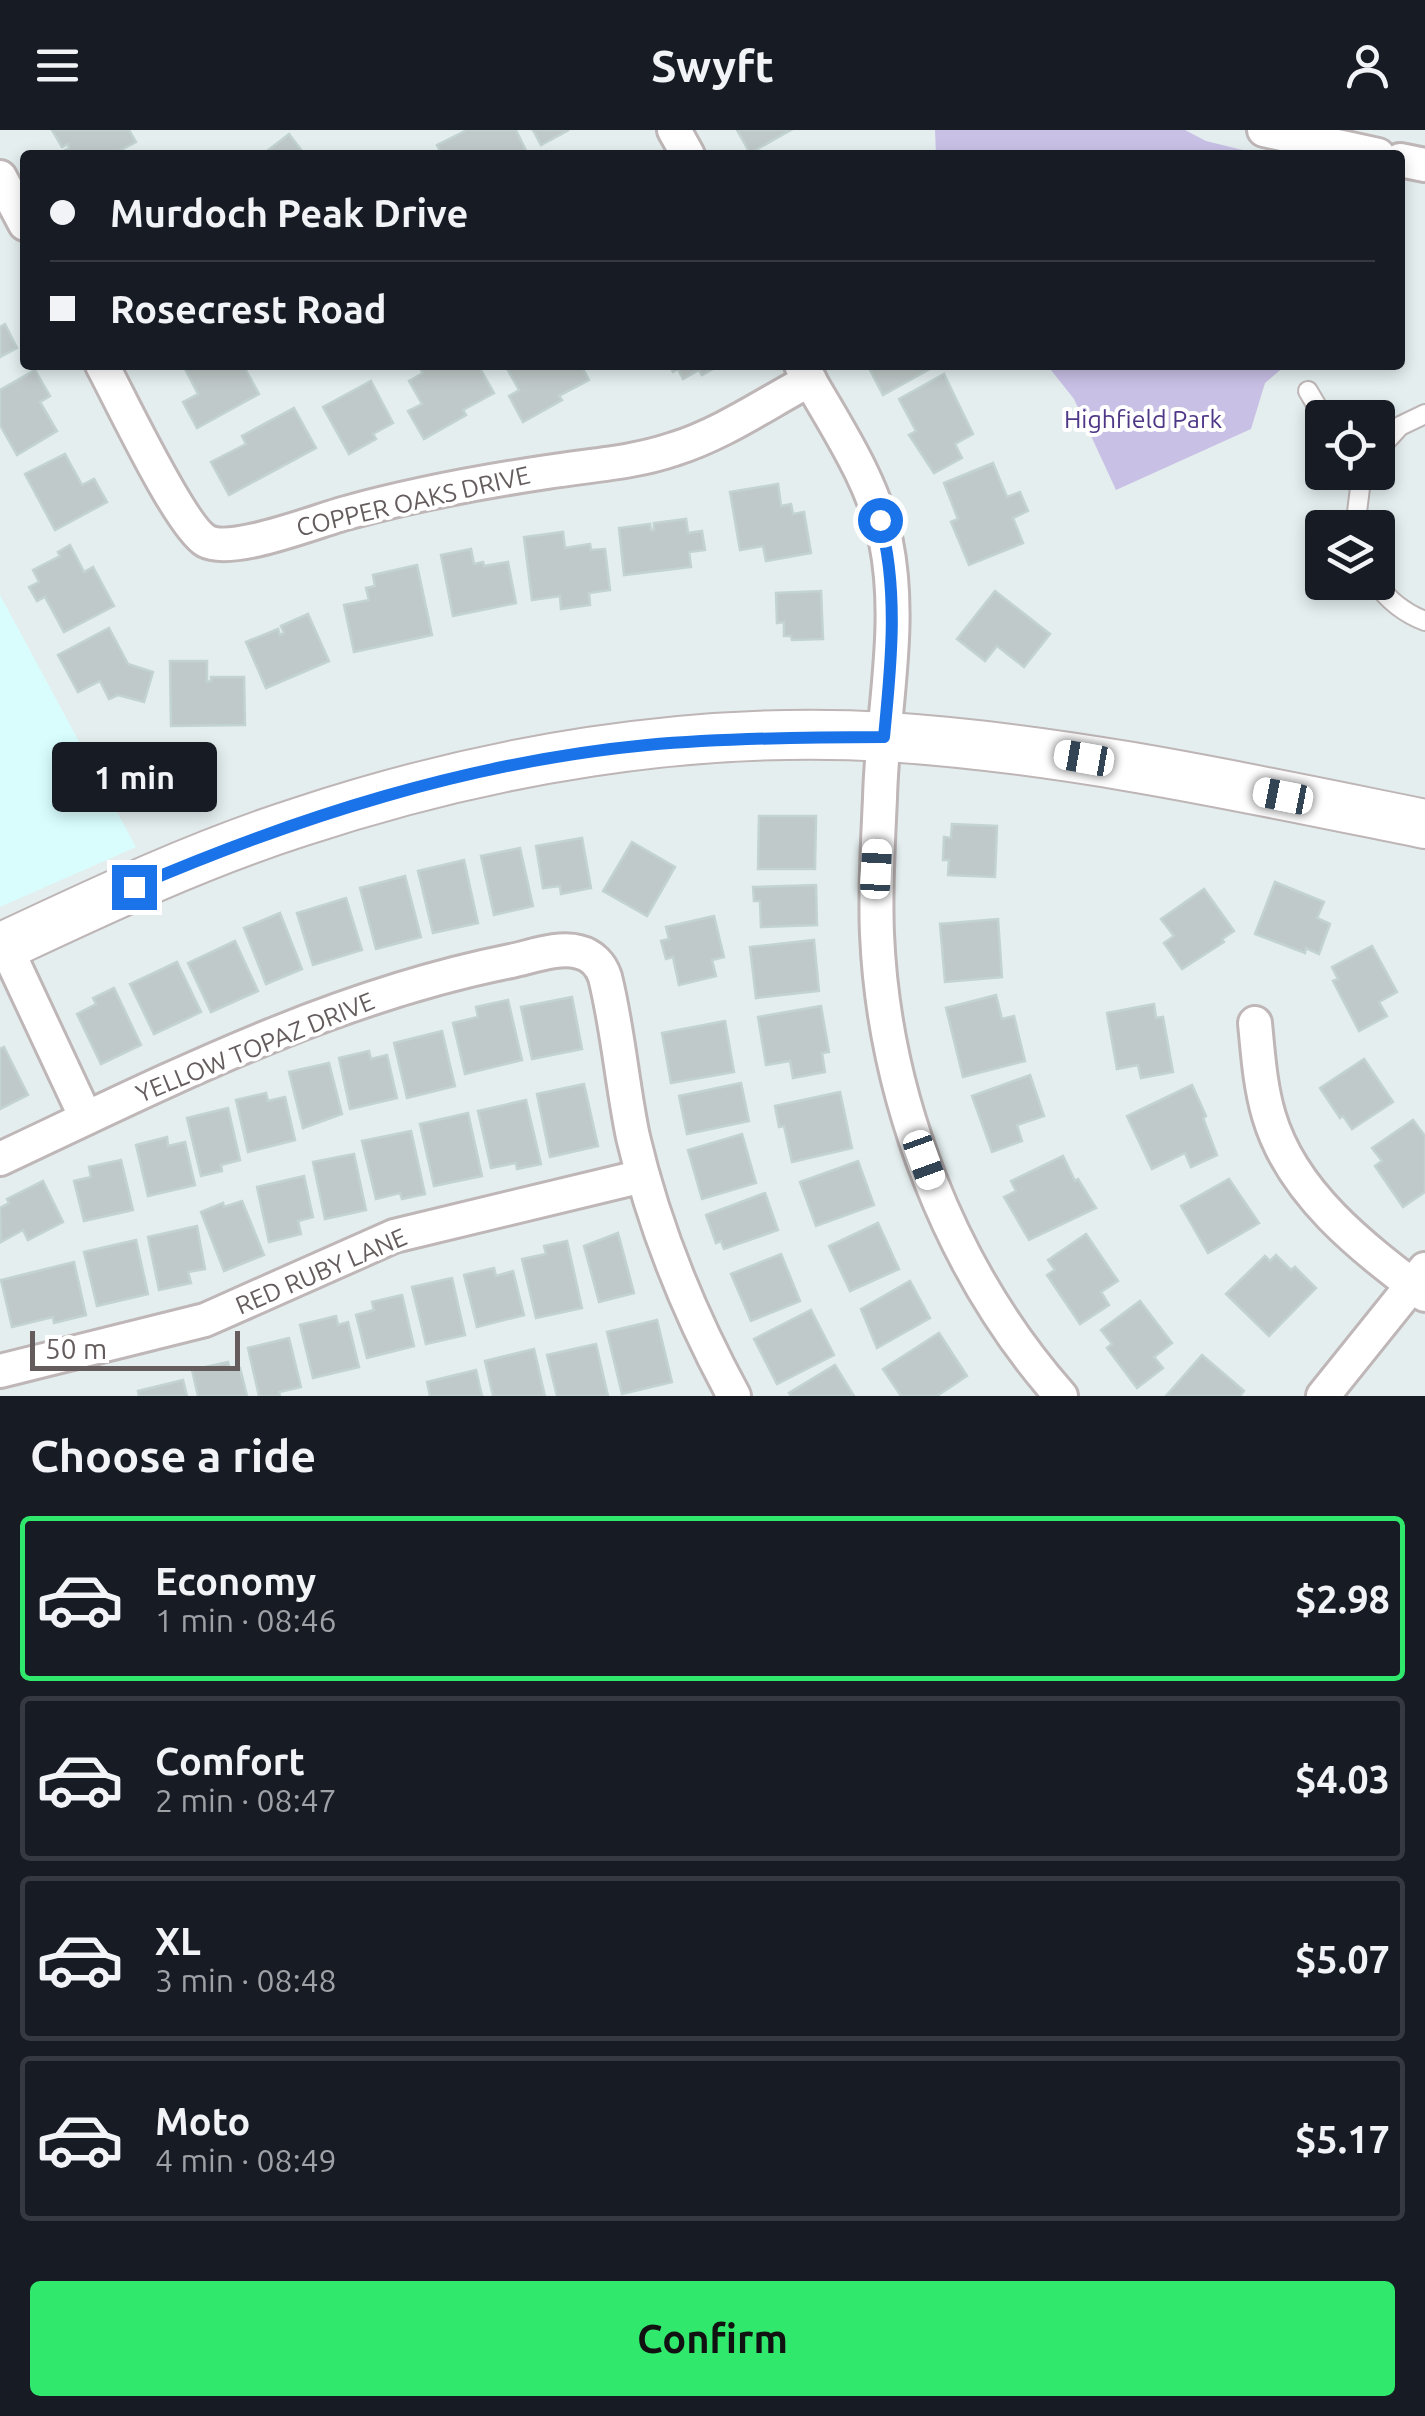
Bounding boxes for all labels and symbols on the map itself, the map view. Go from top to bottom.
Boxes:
park label: Highfield Park [1064,405,1222,433]
street label: COPPER OAKS DRIVE [294,461,532,541]
route start [858,498,903,543]
car [1052,738,1116,778]
callout: 1 min [52,742,216,812]
car [1251,776,1315,816]
car [859,838,893,900]
route end [112,865,157,910]
street label: YELLOW TOPAZ DRIVE [132,986,378,1108]
car [900,1127,948,1193]
street label: RED RUBY LANE [231,1222,411,1320]
scale bar [30,1326,240,1370]

